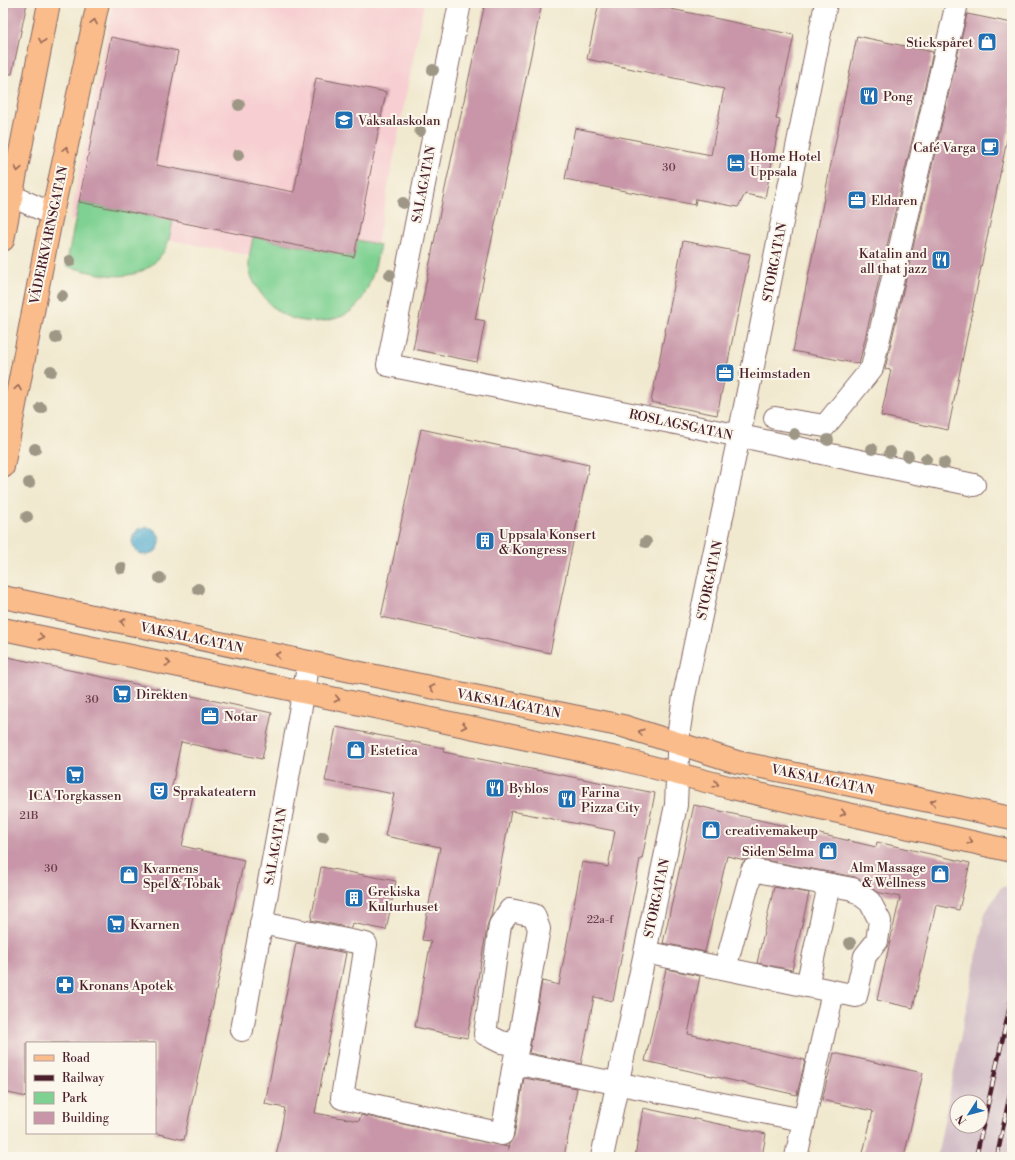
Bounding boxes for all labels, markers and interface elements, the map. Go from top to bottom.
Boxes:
one-way arrow [90,19,98,25]
shop icon: Stickspåret [976,31,998,53]
place label: Stickspåret [906,35,973,51]
one-way arrow [38,38,47,44]
restaurant icon: Pong [858,85,880,107]
place label: Pong [883,89,913,105]
school or university icon: Vaksalaskolan [333,109,355,131]
place label: Vaksalaskolan [357,113,441,129]
cafe icon: Café Varga [979,136,1001,158]
place label: Café Varga [913,140,976,156]
street label: SALAGATAN [409,144,439,224]
one-way arrow [62,145,70,152]
place label: Home Hotel Uppsala [750,149,821,180]
hotel icon: Home Hotel Uppsala [725,152,747,174]
house number: 30 [662,161,676,175]
street label: VÄDERKVARNSGATAN [25,164,72,307]
one-way arrow [14,166,23,172]
office icon: Eldaren [846,189,868,211]
place label: Eldaren [871,193,918,209]
street label: STORGATAN [759,221,791,303]
place label: Katalin and all that jazz [859,246,928,277]
restaurant icon: Katalin and all that jazz [930,249,952,271]
office icon: Heimstaden [714,362,736,384]
place label: Heimstaden [739,366,811,382]
one-way arrow [13,385,22,391]
street label: ROSLAGSGATAN [627,406,735,444]
place label: Uppsala Konsert & Kongress [499,527,596,558]
building icon: Uppsala Konsert & Kongress [474,530,496,552]
street label: STORGATAN [694,539,726,621]
one-way arrow [120,619,126,627]
street label: VAKSALAGATAN [138,619,245,657]
one-way arrow [38,632,44,640]
one-way arrow [274,651,281,659]
one-way arrow [165,659,172,667]
supermarket icon: Direkten [111,683,133,705]
one-way arrow [429,684,435,692]
street label: VAKSALAGATAN [455,686,562,722]
place label: Direkten [136,687,188,703]
house number: 30 [85,693,99,707]
one-way arrow [334,694,340,702]
office icon: Notar [199,705,221,727]
place label: Notar [224,709,258,725]
one-way arrow [461,721,467,729]
one-way arrow [638,728,645,737]
shop icon: Estetica [345,739,367,761]
place label: Estetica [370,743,418,759]
street label: VAKSALAGATAN [769,761,876,799]
supermarket icon: ICA Torgkassen [64,764,86,786]
restaurant icon: Byblos [484,777,506,799]
one-way arrow [712,779,719,788]
theatre icon: Sprakateatern [148,780,170,802]
place label: Byblos [508,781,549,797]
place label: Sprakateatern [173,784,256,800]
place label: Farina Pizza City [581,785,641,816]
place label: ICA Torgkassen [29,788,122,804]
restaurant icon: Farina Pizza City [556,788,578,810]
one-way arrow [929,798,936,806]
street label: SALAGATAN [261,806,291,886]
house number: 21B [20,809,39,823]
one-way arrow [840,809,846,817]
shop icon: creativemakeup [700,819,722,841]
place label: creativemakeup [725,823,818,839]
one-way arrow [967,837,973,845]
shop icon: Siden Selma [817,840,839,862]
place label: Siden Selma [742,844,814,860]
street label: STORGATAN [641,857,673,939]
place label: Alm Massage & Wellness [849,860,926,891]
place label: Kvarnens Spel & Tobak [143,861,221,892]
house number: 30 [44,862,58,876]
shop icon: Alm Massage & Wellness [929,863,951,885]
shop icon: Kvarnens Spel & Tobak [118,864,140,886]
place label: Grekiska Kulturhuset [368,884,439,915]
building icon: Grekiska Kulturhuset [343,887,365,909]
supermarket icon: Kvarnen [105,913,127,935]
house number: 22a-f [587,913,614,927]
place label: Kvarnen [130,917,180,933]
pharmacy icon: Kronans Apotek [54,974,76,996]
place label: Kronans Apotek [79,978,174,994]
legend [26,1042,156,1134]
text: Road [62,1051,90,1066]
text: Railway [62,1071,104,1086]
text: Park [62,1091,88,1106]
north arrow [949,1094,989,1134]
text: Building [61,1111,110,1126]
text: N [953,1111,970,1127]

